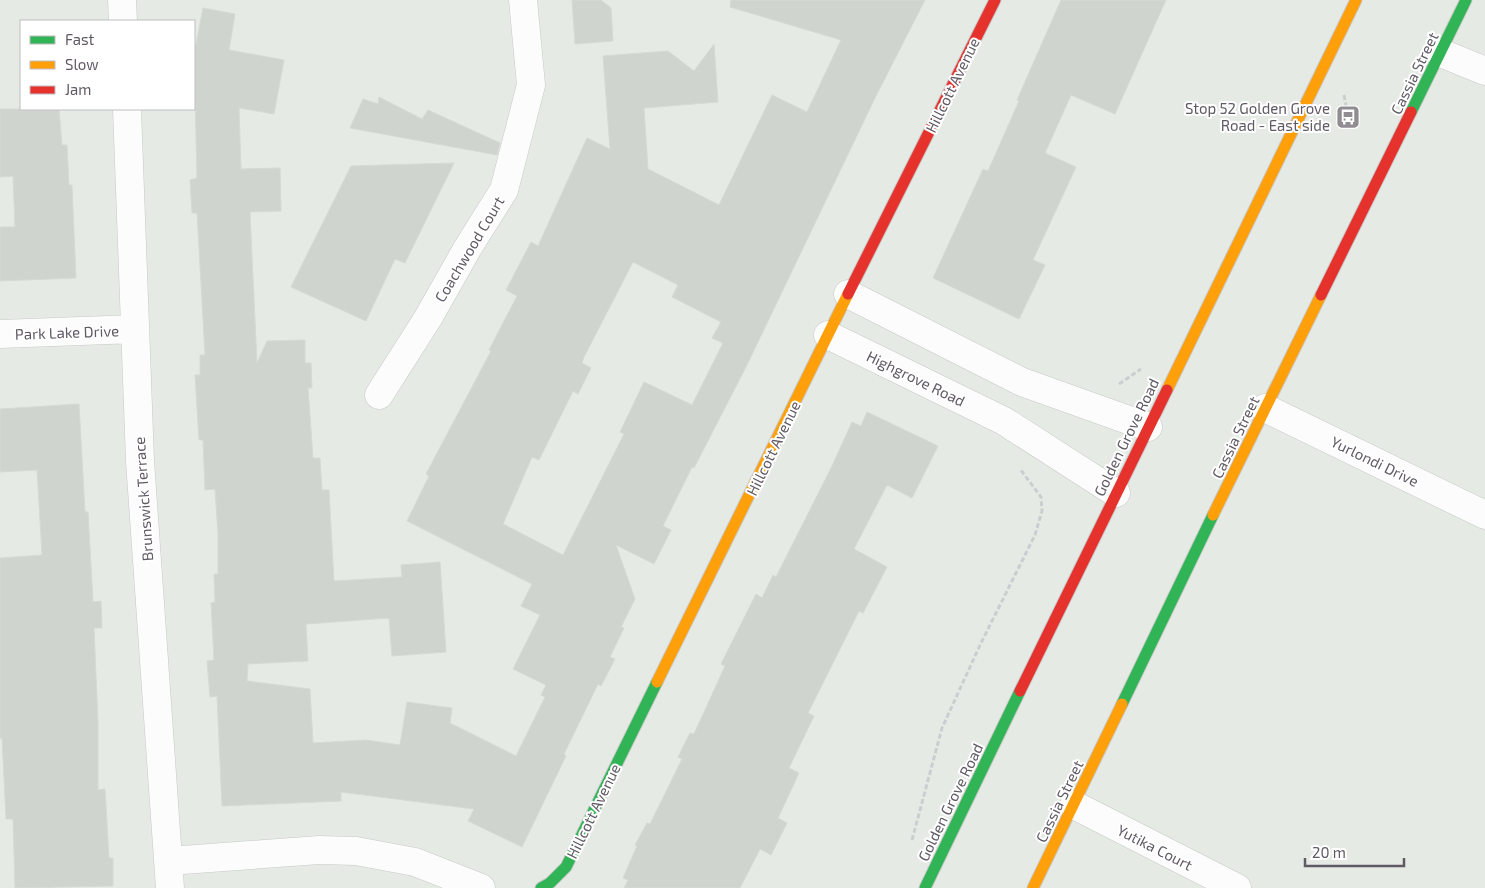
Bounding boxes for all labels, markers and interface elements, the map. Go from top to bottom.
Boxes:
legend [20,20,195,110]
street label: Cassia Street [1386,29,1442,117]
text: Fast [65,30,95,48]
street label: Hillcott Avenue [921,35,983,135]
text: Slow [65,55,99,73]
text: Jam [65,80,91,98]
place label: Stop 52 Golden Grove Road - East side [1185,99,1330,134]
bus stop icon: Stop 52 Golden Grove Road - East side [1335,104,1361,130]
street label: Coachwood Court [430,193,508,305]
street label: Park Lake Drive [15,321,119,343]
street label: Highgrove Road [864,346,968,410]
street label: Golden Grove Road [1090,375,1162,499]
street label: Cassia Street [1207,393,1263,481]
street label: Hillcott Avenue [742,398,804,498]
street label: Yurlondi Drive [1328,432,1422,490]
street label: Brunswick Terrace [130,436,156,562]
street label: Golden Grove Road [914,740,986,864]
street label: Cassia Street [1031,757,1087,845]
street label: Hillcott Avenue [562,761,624,861]
street label: Yutika Court [1114,820,1196,874]
scale bar [1305,836,1404,868]
text: 20 m [1312,843,1346,861]

